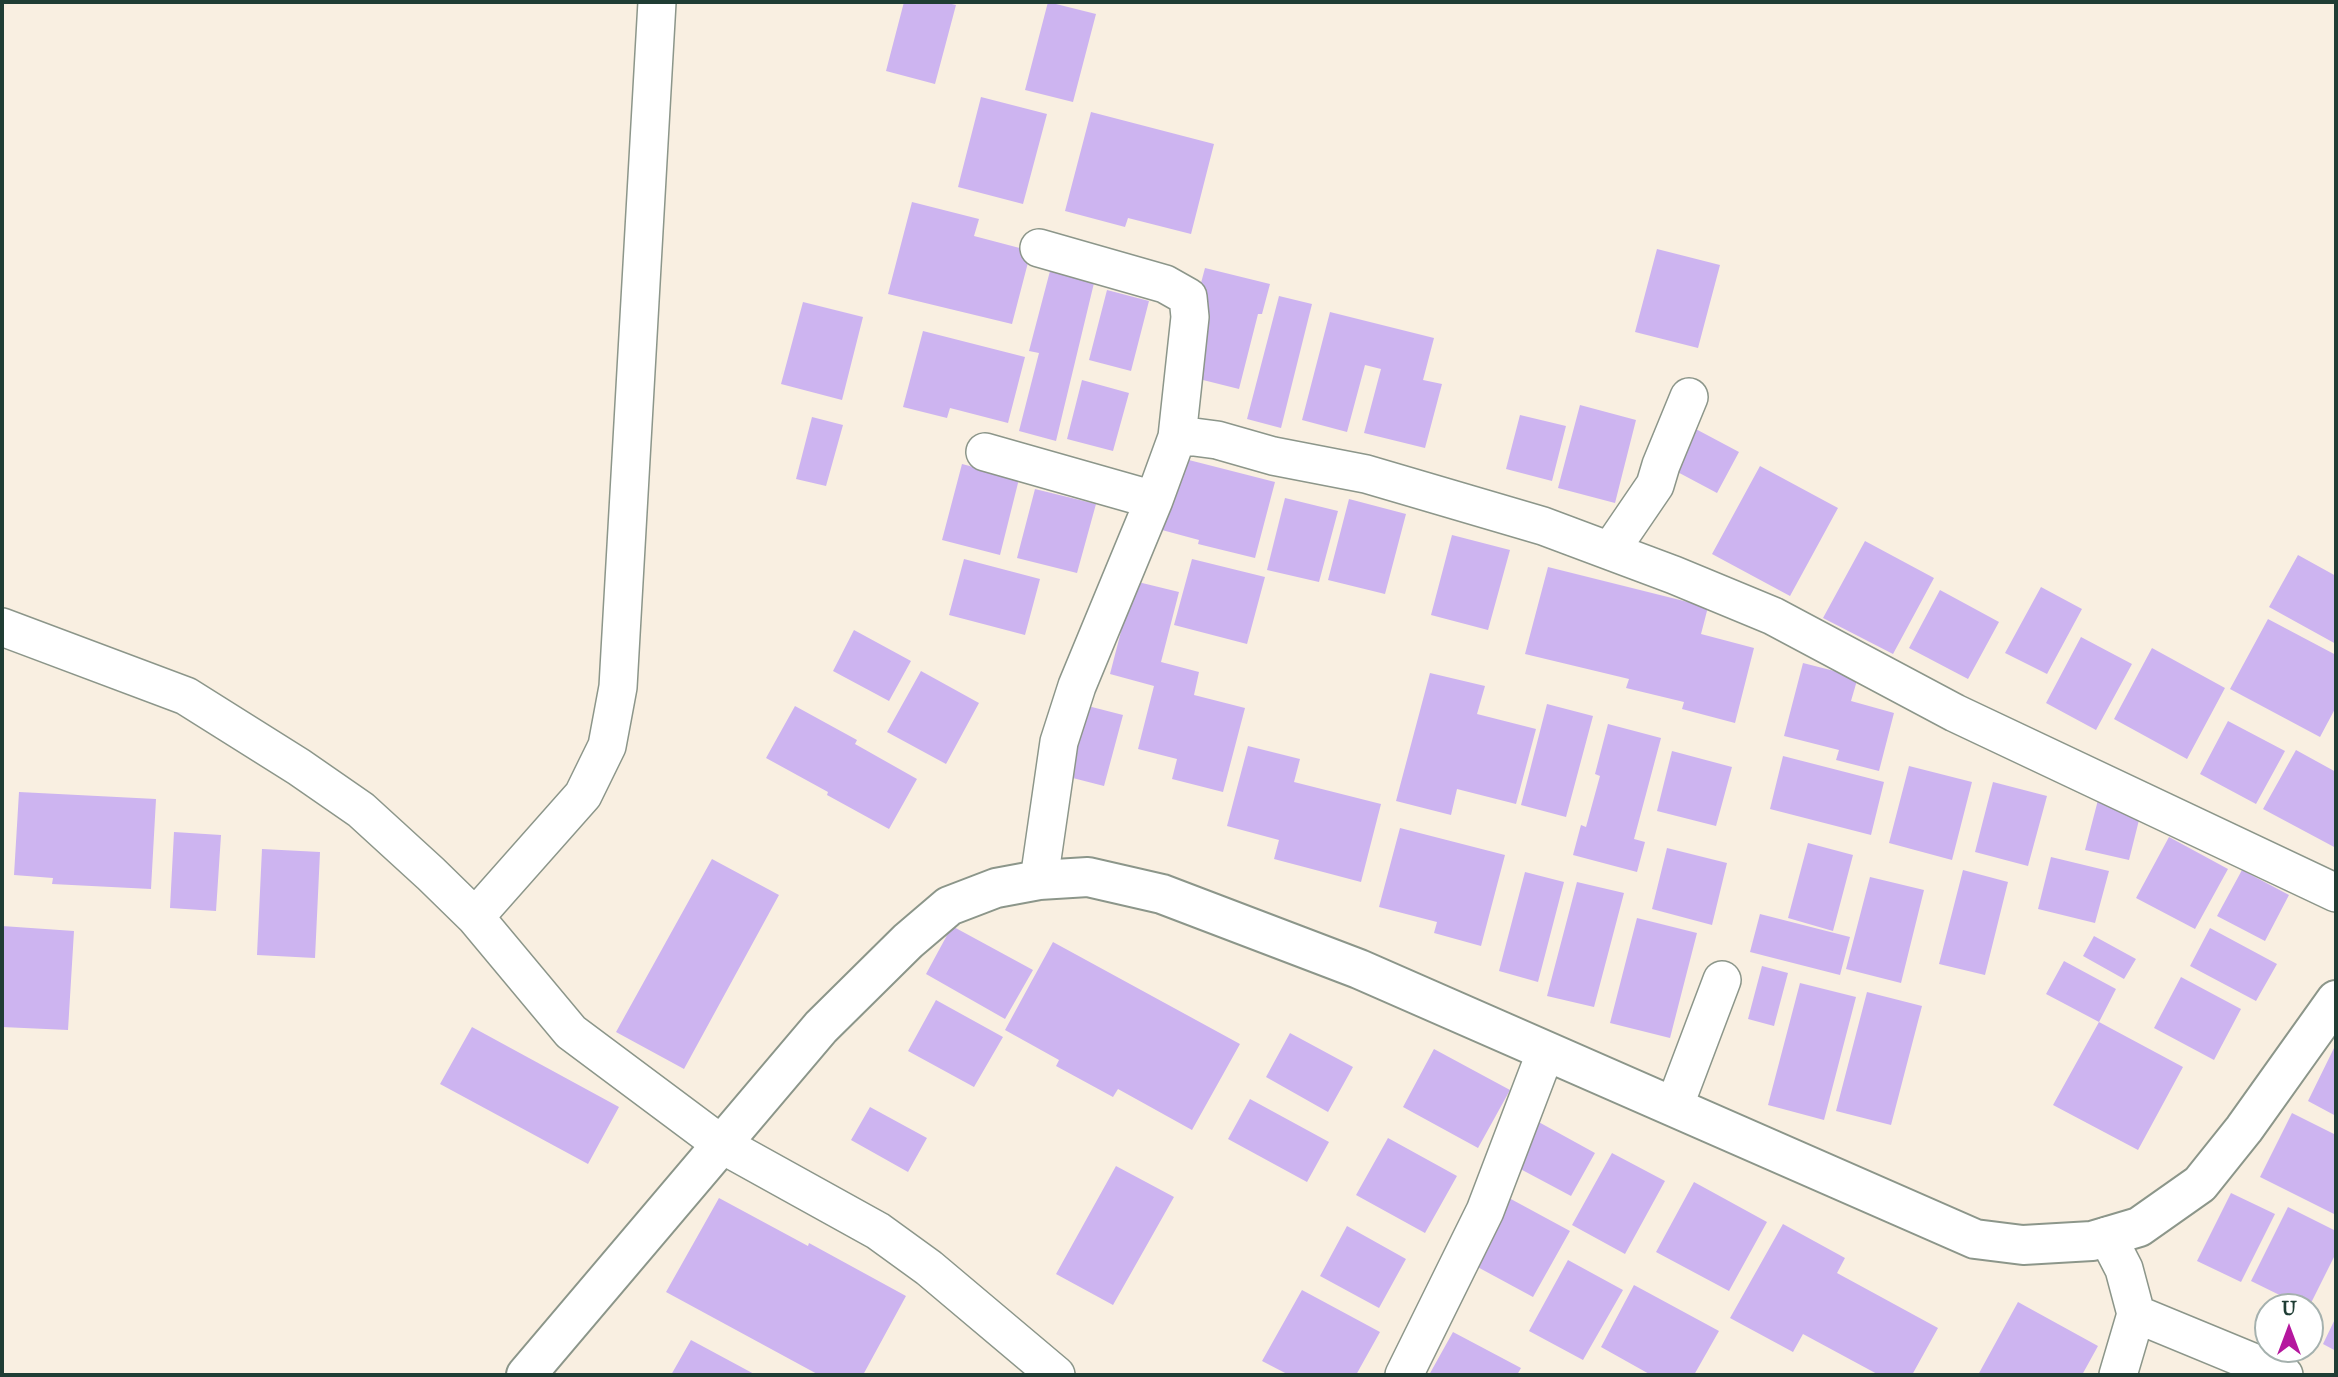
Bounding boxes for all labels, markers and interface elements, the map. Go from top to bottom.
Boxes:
north arrow [2254,1293,2324,1363]
text: U [2281,1297,2297,1320]

